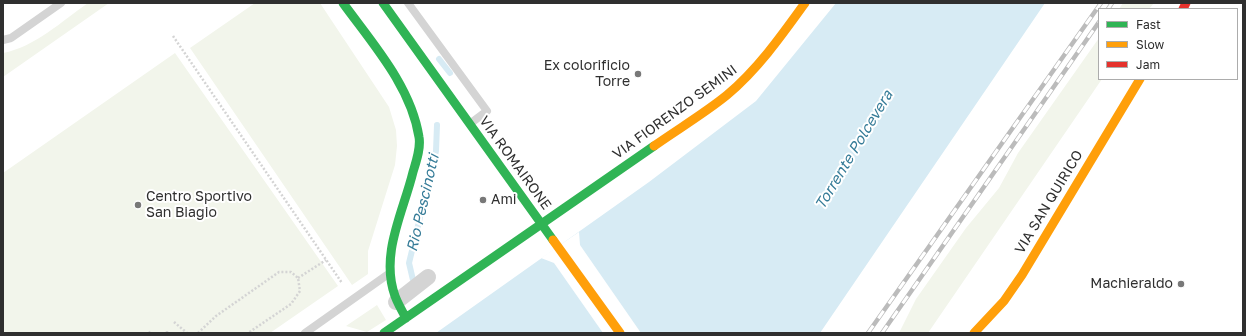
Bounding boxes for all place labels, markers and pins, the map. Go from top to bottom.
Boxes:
place label: Ex colorificio Torre [544,58,630,90]
marker: Ex colorificio Torre [633,69,643,79]
place label: Centro Sportivo San Biagio [146,189,252,222]
place label: Ami [491,192,517,208]
marker: Ami [478,195,488,205]
marker: Centro Sportivo San Biagio [133,200,143,210]
place label: Machieraldo [1090,276,1173,292]
marker: Machieraldo [1176,279,1186,289]

